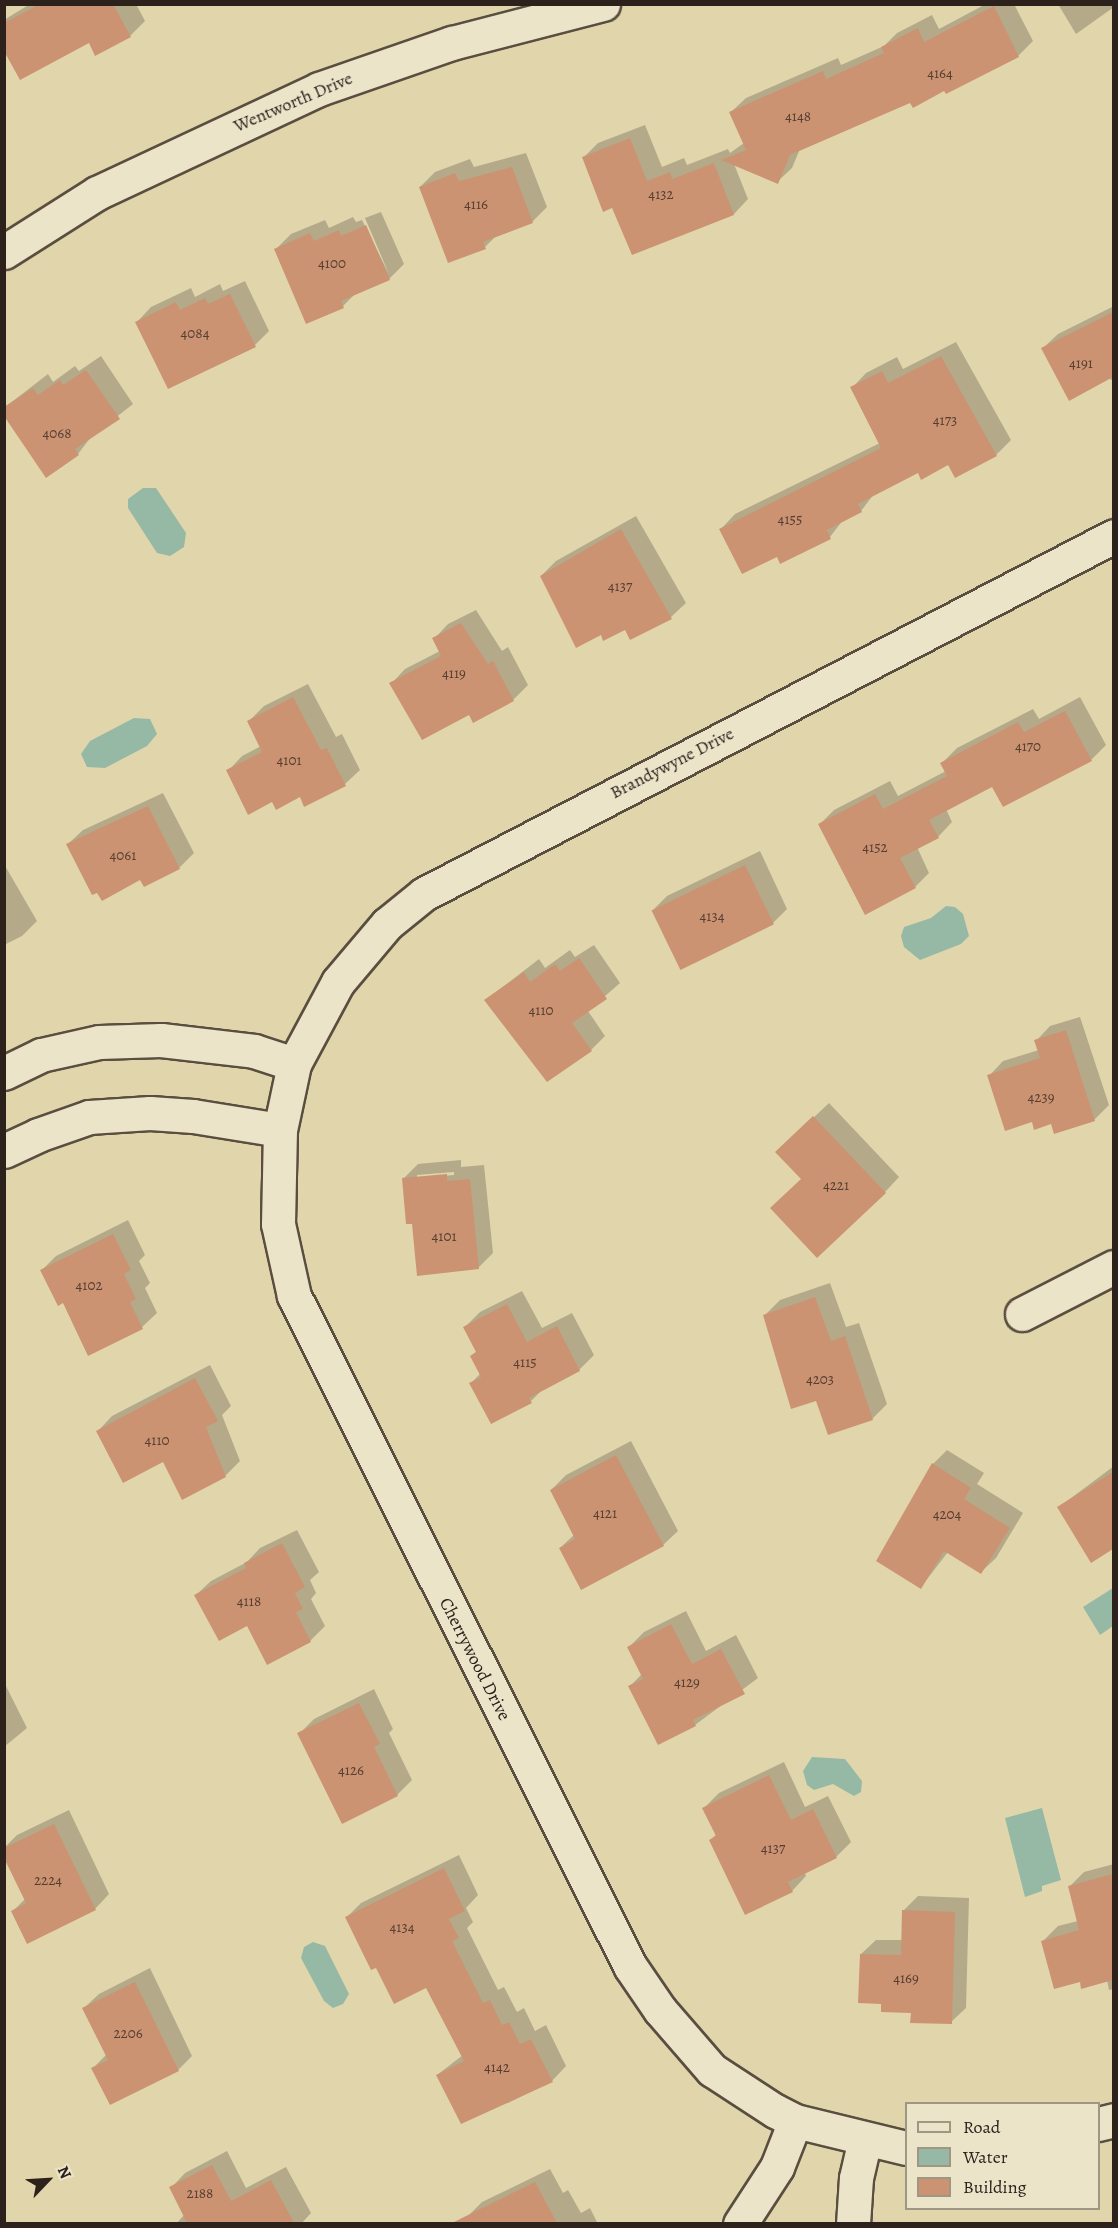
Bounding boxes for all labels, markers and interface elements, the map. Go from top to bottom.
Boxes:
house number: 4164 [927,65,953,83]
street label: Wentworth Drive [230,67,356,137]
house number: 4148 [785,108,811,126]
house number: 4132 [648,186,674,204]
house number: 4116 [464,196,488,214]
house number: 4100 [318,255,346,273]
house number: 4084 [181,325,209,343]
house number: 4191 [1069,355,1093,373]
house number: 4173 [933,412,957,430]
house number: 4068 [43,425,71,443]
house number: 4155 [778,511,802,529]
house number: 4137 [608,578,632,596]
house number: 4119 [442,665,466,683]
street label: Brandywyne Drive [607,723,737,803]
house number: 4170 [1015,738,1041,756]
house number: 4101 [276,752,302,770]
house number: 4152 [862,839,888,857]
house number: 4061 [110,847,136,865]
house number: 4134 [700,908,724,926]
house number: 4110 [528,1002,554,1020]
house number: 4239 [1028,1089,1054,1107]
house number: 4221 [823,1177,849,1195]
house number: 4101 [431,1228,457,1246]
house number: 4102 [75,1277,103,1295]
house number: 4115 [513,1354,537,1372]
house number: 4203 [806,1371,834,1389]
house number: 4110 [144,1432,170,1450]
house number: 4121 [593,1505,617,1523]
house number: 4204 [933,1506,961,1524]
house number: 4118 [237,1593,261,1611]
street label: Cherrywood Drive [435,1594,515,1724]
house number: 4129 [674,1674,700,1692]
house number: 4126 [338,1762,364,1780]
house number: 4137 [761,1840,785,1858]
house number: 2224 [34,1872,62,1890]
house number: 4134 [390,1919,414,1937]
house number: 4169 [893,1970,919,1988]
house number: 2206 [113,2025,143,2043]
house number: 4142 [484,2059,510,2077]
legend [905,2102,1100,2210]
text: Road [963,2115,1000,2139]
text: Water [963,2145,1008,2169]
north arrow [18,2150,78,2210]
text: N [52,2162,77,2182]
text: Building [963,2175,1027,2199]
house number: 2188 [187,2185,213,2203]

